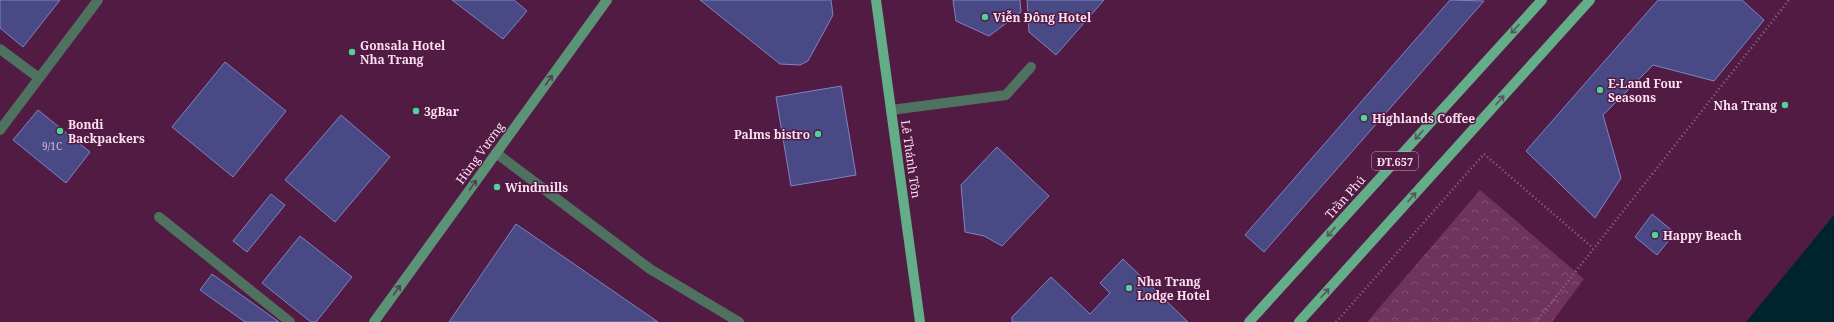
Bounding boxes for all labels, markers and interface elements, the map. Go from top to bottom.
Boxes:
place label: Viễn Đông Hotel [993,9,1092,26]
marker: Viễn Đông Hotel [980,12,990,22]
one-way arrow [1511,24,1520,34]
place label: Gonsala Hotel Nha Trang [360,37,446,68]
marker: Gonsala Hotel Nha Trang [347,47,357,57]
one-way arrow [545,74,553,85]
place label: E-Land Four Seasons [1608,75,1683,106]
marker: E-Land Four Seasons [1595,85,1605,95]
one-way arrow [1495,95,1504,105]
place label: Nha Trang [1713,97,1777,114]
marker: Nha Trang [1780,100,1790,110]
place label: 3gBar [424,103,460,120]
marker: 3gBar [411,106,421,116]
place label: Highlands Coffee [1372,110,1475,127]
marker: Highlands Coffee [1359,113,1369,123]
place label: Bondi Backpackers [68,116,145,147]
street label: Hùng Vương [452,118,508,187]
street label: Lê Thánh Tôn [897,119,925,199]
marker: Bondi Backpackers [55,126,65,136]
place label: Palms bistro [734,126,810,143]
marker: Palms bistro [813,129,823,139]
one-way arrow [1414,130,1423,141]
house number: 9/1C [42,139,62,153]
road number: ĐT.657 [1372,152,1418,170]
street label: Trần Phú [1321,171,1369,222]
place label: Windmills [505,179,568,196]
one-way arrow [469,180,477,191]
marker: Windmills [492,182,502,192]
one-way arrow [1408,191,1417,202]
one-way arrow [1326,227,1336,237]
place label: Happy Beach [1663,227,1742,244]
marker: Happy Beach [1650,230,1660,240]
place label: Nha Trang Lodge Hotel [1137,273,1211,304]
marker: Nha Trang Lodge Hotel [1124,283,1134,293]
one-way arrow [393,285,401,296]
one-way arrow [1321,288,1330,298]

